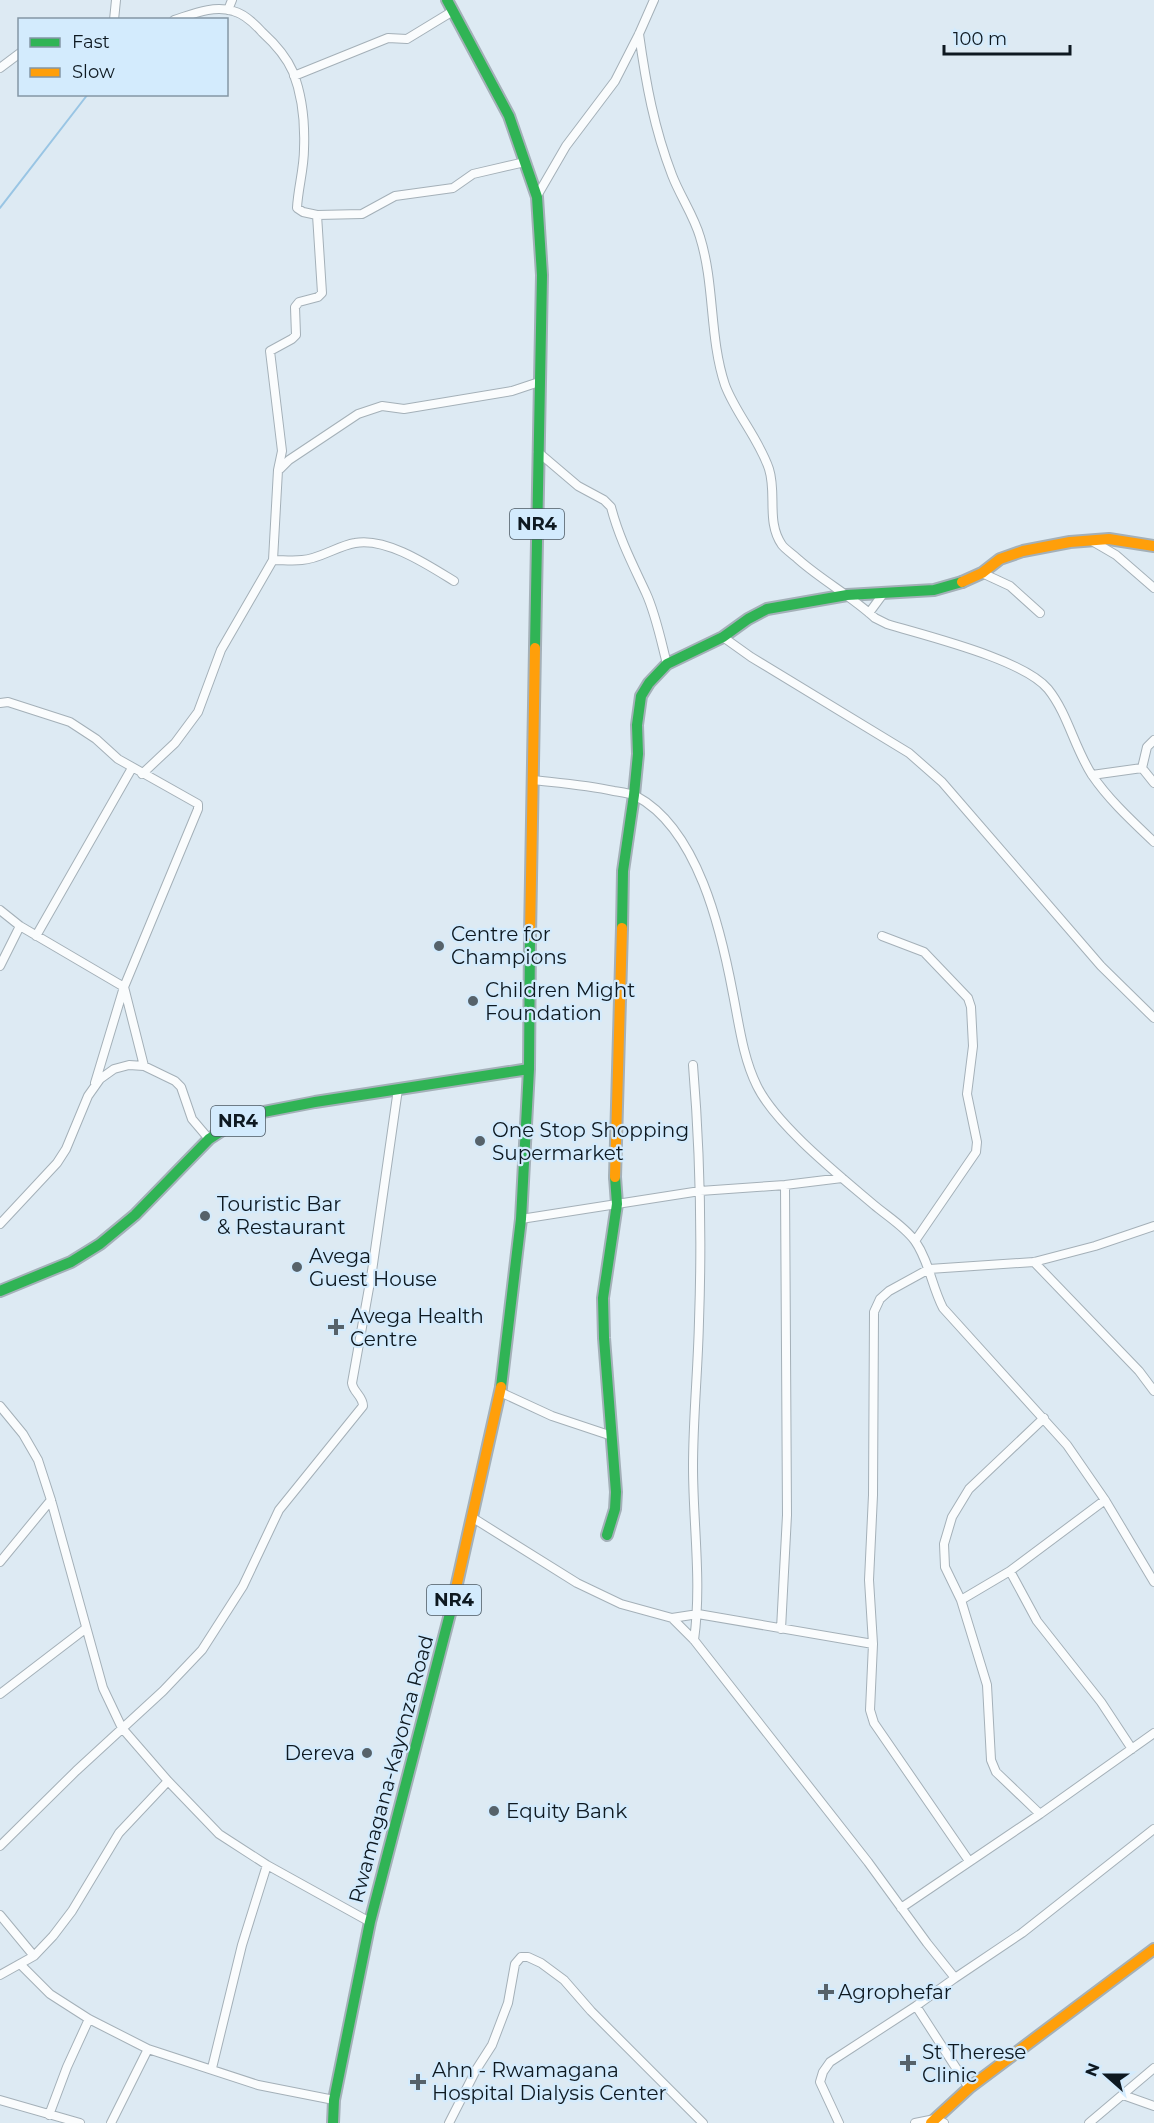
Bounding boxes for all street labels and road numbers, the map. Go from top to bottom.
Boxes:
road number: NR4 [510,509,564,539]
road number: NR4 [211,1106,265,1136]
road number: NR4 [427,1585,481,1615]
street label: Rwamagana-Kayonza Road [344,1632,438,1906]

